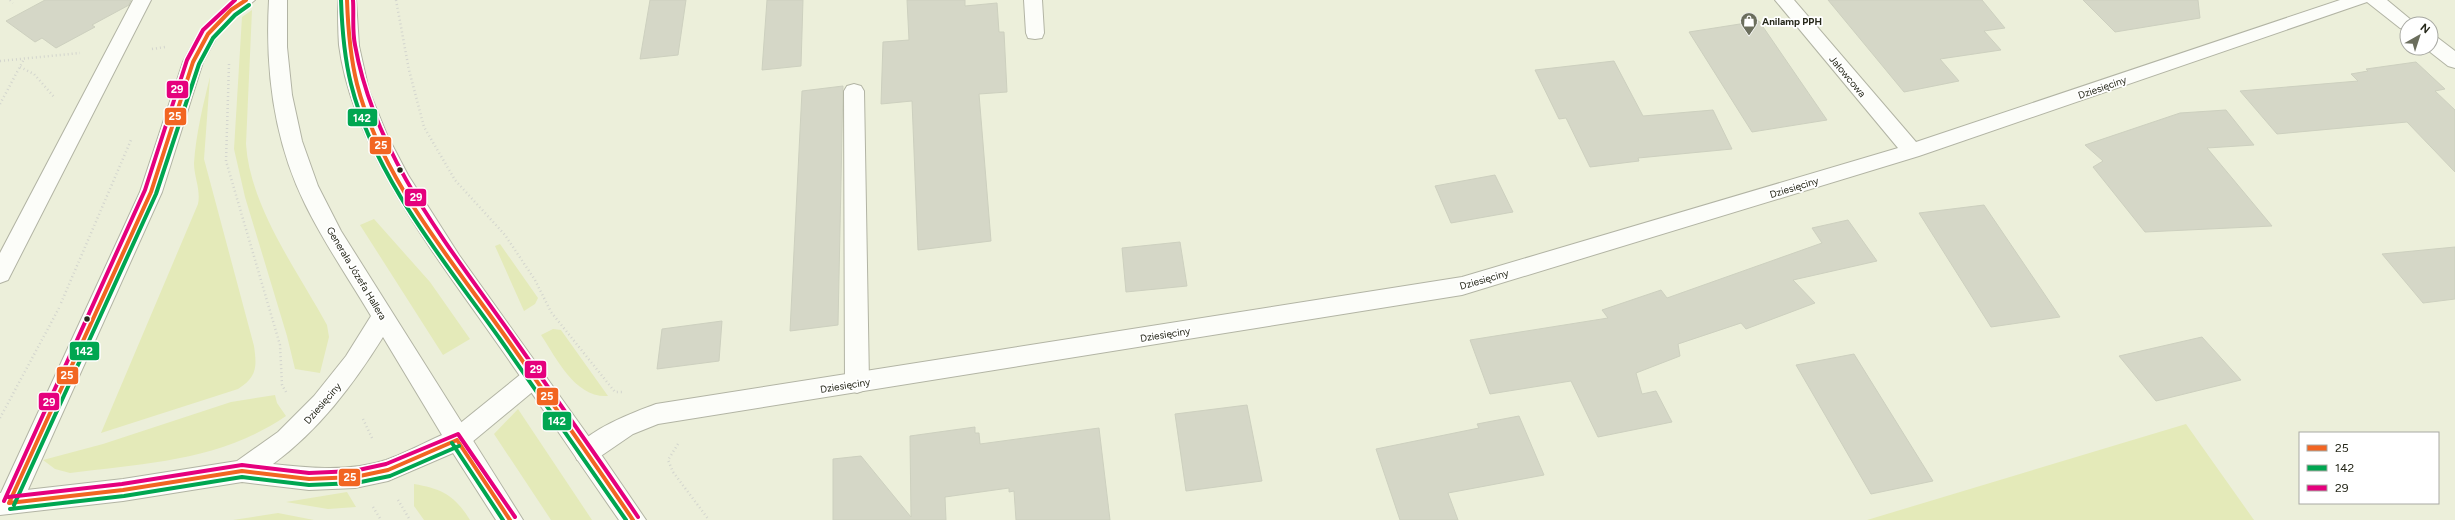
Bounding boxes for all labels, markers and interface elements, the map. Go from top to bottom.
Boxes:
shop icon: Anilamp PPH [1739,11,1759,36]
place label: Anilamp PPH [1762,15,1822,28]
north arrow [2399,16,2439,56]
text: N [2418,21,2432,36]
street label: Jałowcowa [1826,53,1869,100]
street label: Dziesięciny [2076,73,2129,102]
line badge: 29 [166,80,189,99]
text: 29 [171,83,183,96]
line badge: 25 [164,107,187,126]
line badge: 142 [347,108,378,127]
text: 25 [169,110,181,123]
text: 142 [353,112,371,125]
line badge: 25 [369,136,392,155]
text: 25 [375,139,387,152]
unlabelled marker [395,165,405,175]
street label: Dziesięciny [1768,174,1821,201]
line badge: 29 [404,188,427,207]
text: 29 [410,191,422,204]
street label: Generała Józefa Hallera [324,224,390,322]
street label: Dziesięciny [1458,266,1511,293]
unlabelled marker [82,314,92,324]
street label: Dziesięciny [1139,324,1192,345]
line badge: 142 [69,341,100,361]
text: 142 [75,345,93,358]
line badge: 29 [524,360,547,379]
text: 29 [530,363,542,376]
line badge: 25 [56,366,79,385]
text: 25 [61,369,73,382]
street label: Dziesięciny [819,375,872,396]
street label: Dziesięciny [301,379,344,427]
line badge: 25 [536,387,559,406]
text: 25 [541,390,553,403]
line badge: 29 [38,392,60,411]
text: 29 [43,396,55,409]
line badge: 142 [542,411,572,431]
text: 142 [548,415,566,428]
legend [2299,432,2439,504]
text: 25 [2335,441,2349,455]
text: 142 [2335,461,2354,475]
line badge: 25 [338,468,361,487]
text: 25 [344,471,356,484]
text: 29 [2335,481,2349,495]

